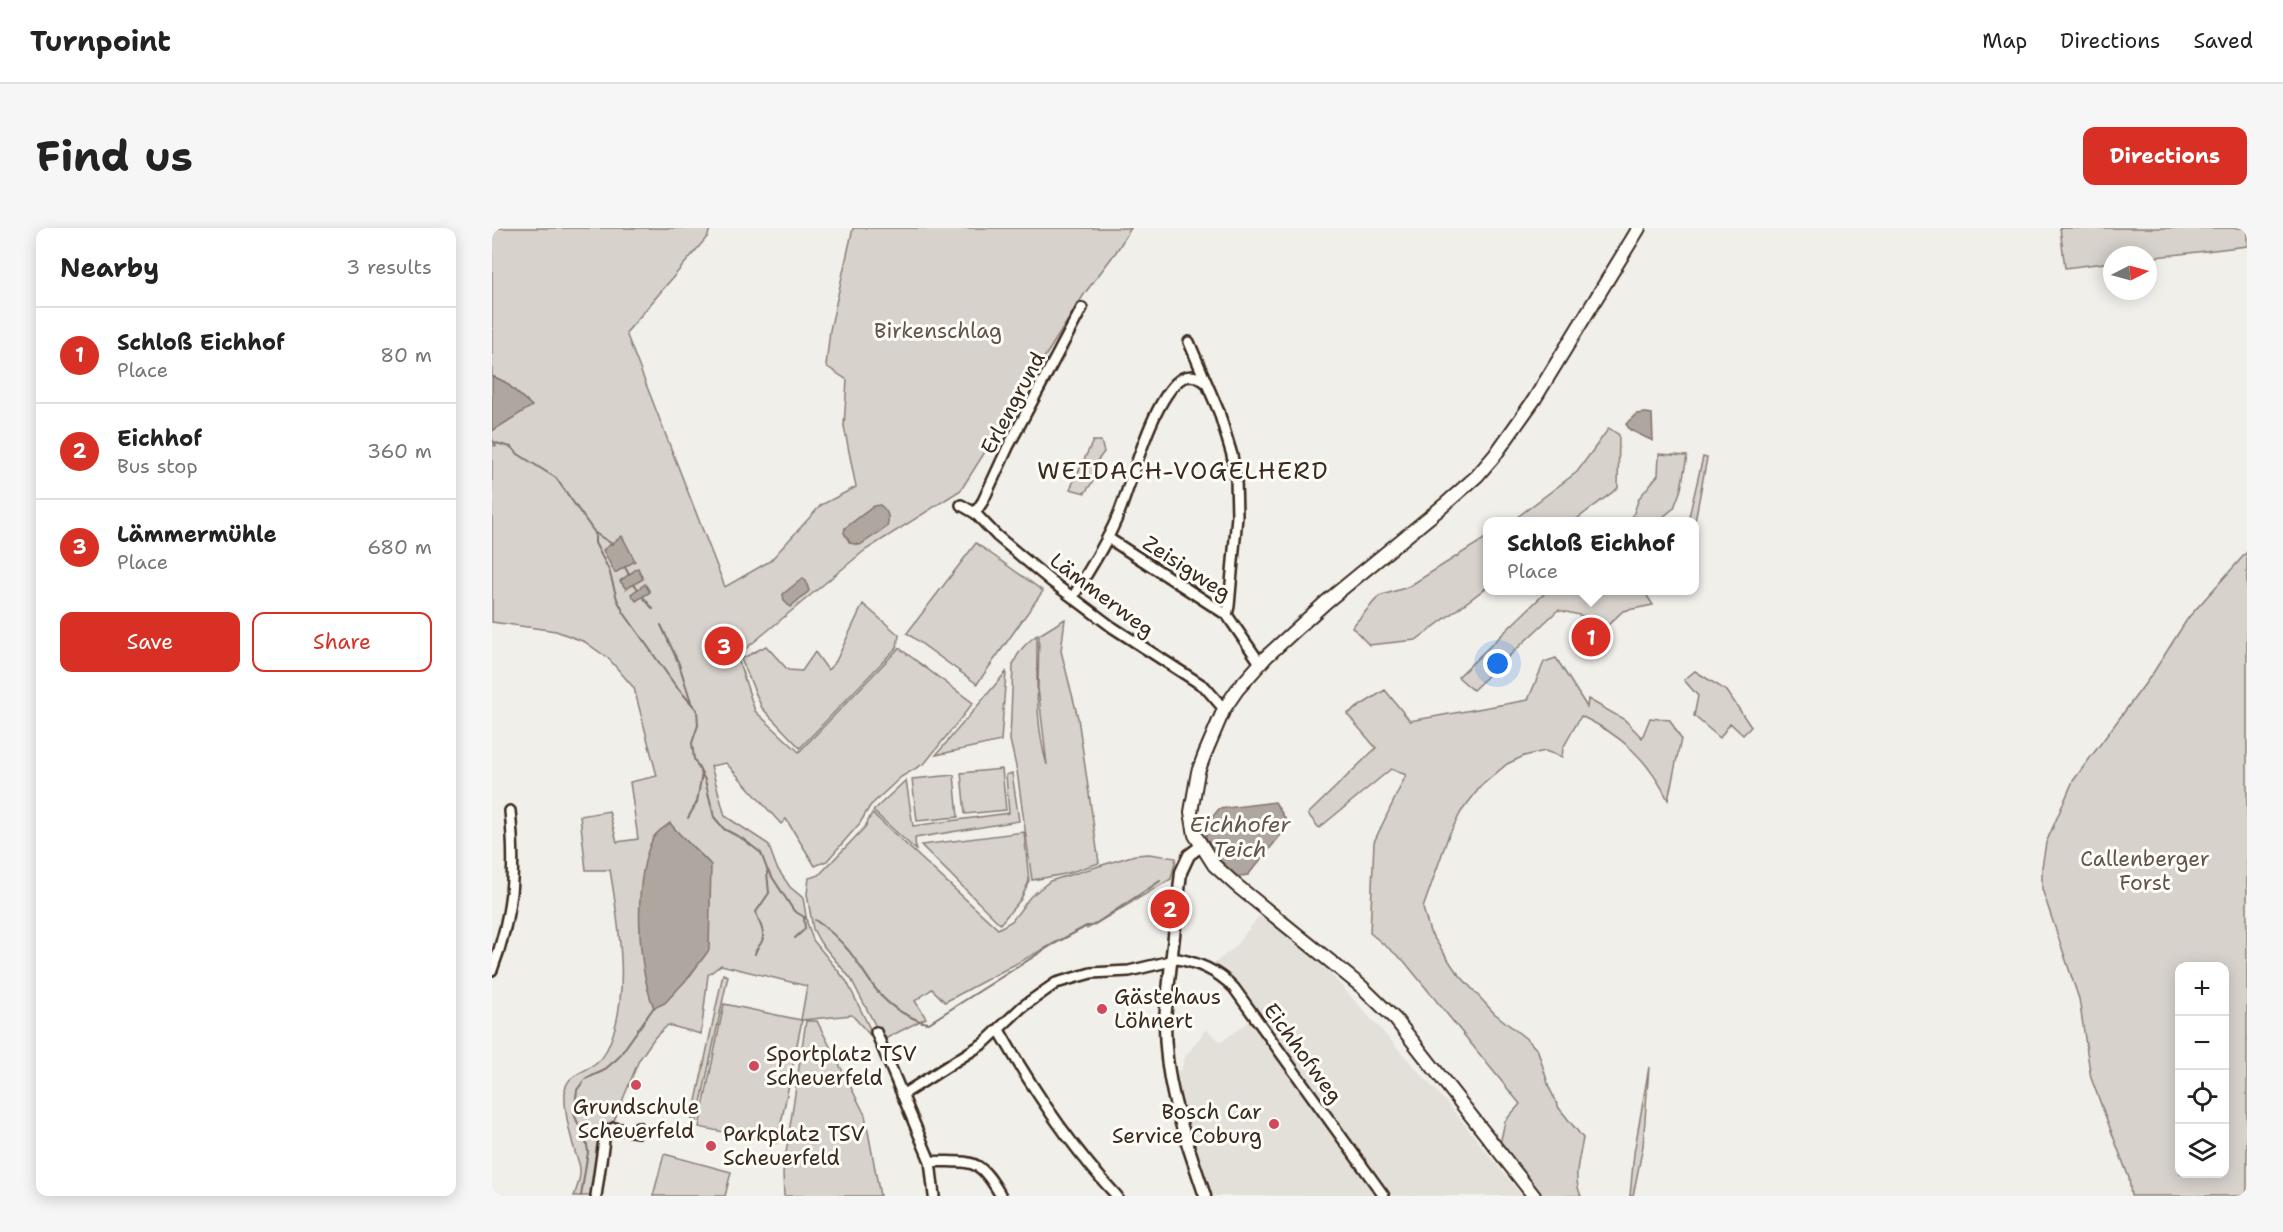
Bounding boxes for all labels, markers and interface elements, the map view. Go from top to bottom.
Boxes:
text: Turnpoint [30,22,171,60]
text: Map [1982,27,2027,55]
text: Directions [2060,27,2160,55]
text: Saved [2193,27,2253,55]
button: Directions [2083,127,2247,185]
text: Find us [36,128,193,184]
north arrow [2103,246,2157,300]
text: Nearby [60,250,159,285]
text: 3 results [346,254,432,280]
park label: Birkenschlag [874,317,1002,345]
text: Schloß Eichhof [117,328,285,357]
text: 1 [75,342,84,368]
text: 80 m [380,342,432,368]
street label: Erlengrund [974,347,1052,459]
text: Place [117,357,168,383]
text: Eichhof [117,424,202,453]
text: 2 [73,438,87,464]
text: 360 m [367,438,432,464]
text: Bus stop [117,453,198,479]
district label: WEIDACH-VOGELHERD [1037,455,1329,487]
popup [1483,517,1699,595]
text: Lämmermühle [117,520,277,549]
street label: Zeisigweg [1138,529,1236,607]
text: Schloß Eichhof [1507,529,1675,558]
text: 3 [73,534,87,560]
text: 680 m [367,534,432,560]
street label: Lämmerweg [1044,546,1160,644]
text: Place [117,549,168,575]
text: Place [1507,558,1558,584]
button: Save [60,612,240,672]
button: Share [252,612,432,672]
pin: 1 [1572,614,1610,660]
pin: 3 [704,624,744,668]
your location [1483,649,1512,678]
water label: Eichhofer Teich [1189,810,1291,864]
park label: Callenberger Forst [2080,845,2210,897]
pin: 2 [1150,886,1190,932]
map controls [2175,962,2229,1178]
button: + [2175,962,2229,1016]
place label: Gästehaus Löhnert [1114,983,1221,1035]
street label: Eichhofweg [1257,997,1349,1109]
marker: Gästehaus Löhnert [1095,1002,1109,1016]
button: − [2175,1016,2229,1070]
place label: Sportplatz TSV Scheuerfeld [766,1040,917,1092]
marker: Sportplatz TSV Scheuerfeld [747,1059,761,1073]
button: locate [2175,1070,2229,1124]
marker: Grundschule Scheuerfeld [629,1078,643,1092]
place label: Grundschule Scheuerfeld [573,1093,699,1145]
place label: Bosch Car Service Coburg [1112,1098,1262,1150]
marker: Bosch Car Service Coburg [1267,1117,1281,1131]
place label: Parkplatz TSV Scheuerfeld [723,1120,865,1172]
button: layers [2175,1124,2229,1178]
marker: Parkplatz TSV Scheuerfeld [704,1139,718,1153]

